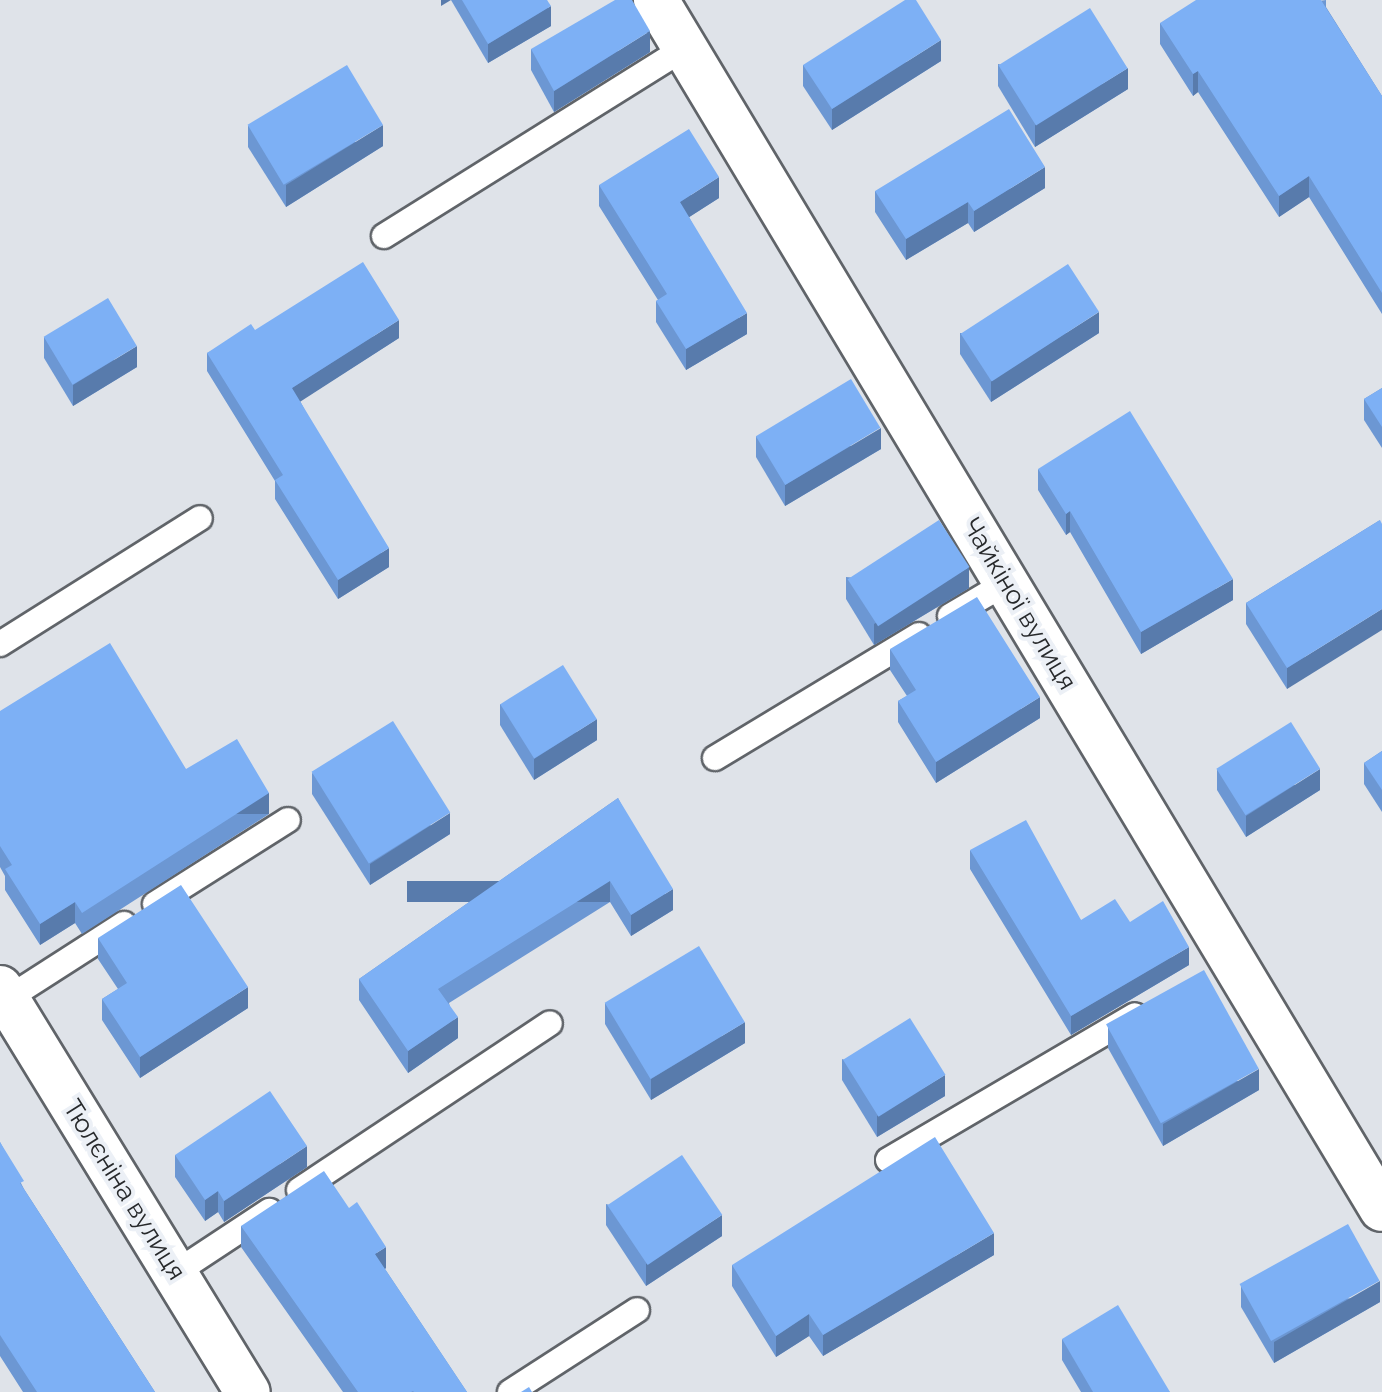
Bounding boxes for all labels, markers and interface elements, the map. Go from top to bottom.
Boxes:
street label: Чайкіної вулиця [955,512,1083,696]
street label: Тюлєніна вулиця [56,1094,192,1286]

